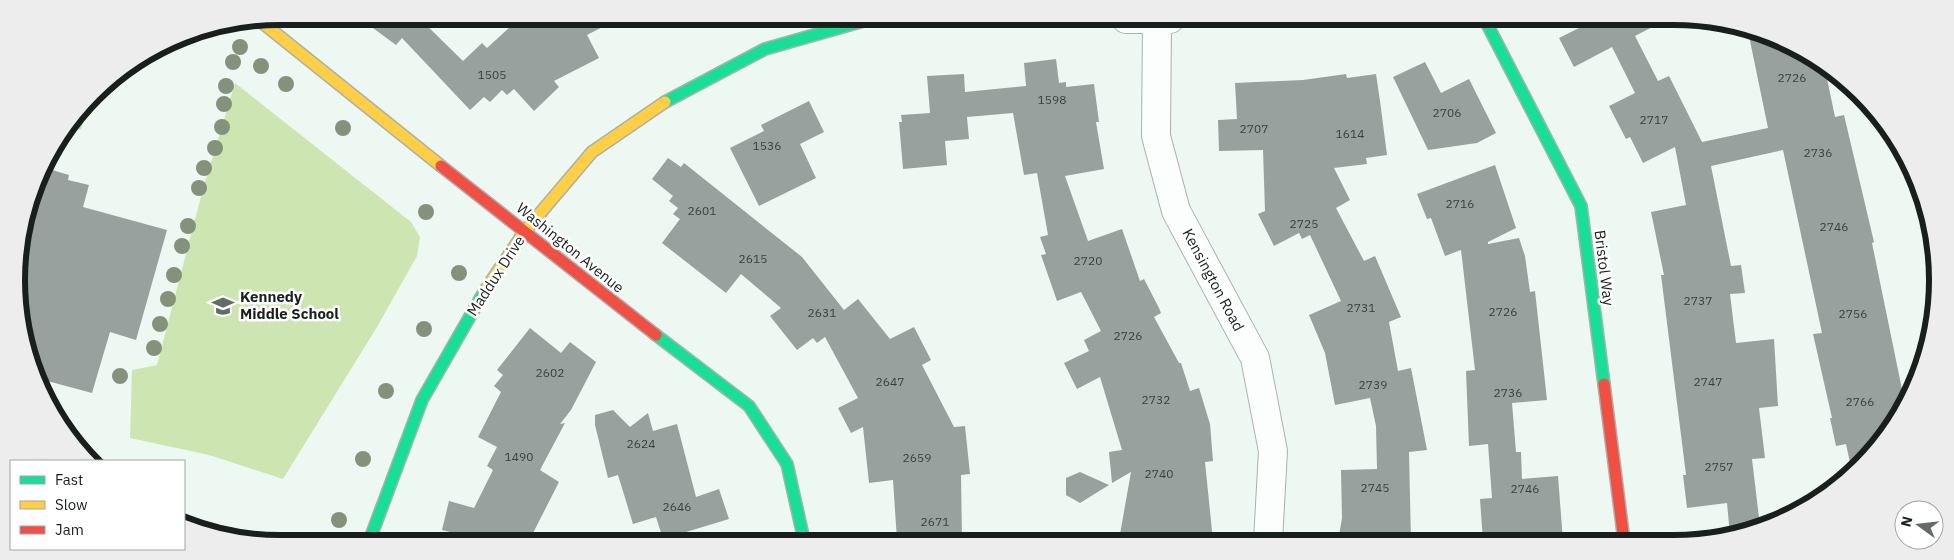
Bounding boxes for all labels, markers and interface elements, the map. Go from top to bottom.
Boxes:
house number: 1505 [478,67,506,82]
house number: 2726 [1778,70,1806,85]
house number: 1598 [1038,92,1066,107]
house number: 2706 [1433,105,1461,120]
house number: 2717 [1640,112,1668,127]
house number: 2707 [1240,121,1268,136]
house number: 1614 [1336,126,1364,141]
house number: 1536 [753,138,781,153]
house number: 2736 [1804,145,1832,160]
house number: 2716 [1446,196,1474,211]
street label: Washington Avenue [513,198,628,297]
house number: 2601 [688,203,716,218]
house number: 2725 [1290,216,1318,231]
house number: 2746 [1820,219,1848,234]
street label: Kensington Road [1178,225,1248,334]
street label: Bristol Way [1590,229,1619,307]
street label: Maddux Drive [463,232,529,320]
house number: 2615 [739,251,767,266]
house number: 2720 [1074,253,1102,268]
place label: Kennedy Middle School [240,287,339,323]
school or university icon: Kennedy Middle School [210,293,236,319]
house number: 2737 [1684,293,1712,308]
house number: 2731 [1347,300,1375,315]
house number: 2726 [1489,304,1517,319]
house number: 2631 [808,305,836,320]
house number: 2756 [1839,306,1867,321]
house number: 2726 [1114,328,1142,343]
house number: 2602 [536,365,564,380]
house number: 2647 [876,374,904,389]
house number: 2747 [1694,374,1722,389]
house number: 2739 [1359,377,1387,392]
house number: 2736 [1494,385,1522,400]
house number: 2732 [1142,392,1170,407]
house number: 2766 [1846,394,1874,409]
house number: 2624 [627,436,655,451]
house number: 1490 [505,449,533,464]
house number: 2659 [903,450,931,465]
house number: 2757 [1705,459,1733,474]
legend [10,460,185,550]
house number: 2740 [1145,466,1173,481]
text: Fast [55,470,83,489]
house number: 2745 [1361,480,1389,495]
house number: 2746 [1511,481,1539,496]
text: Slow [55,495,88,514]
house number: 2646 [663,499,691,514]
north arrow [1894,500,1944,550]
house number: 2671 [921,514,949,529]
text: N [1896,514,1916,529]
text: Jam [55,520,84,539]

